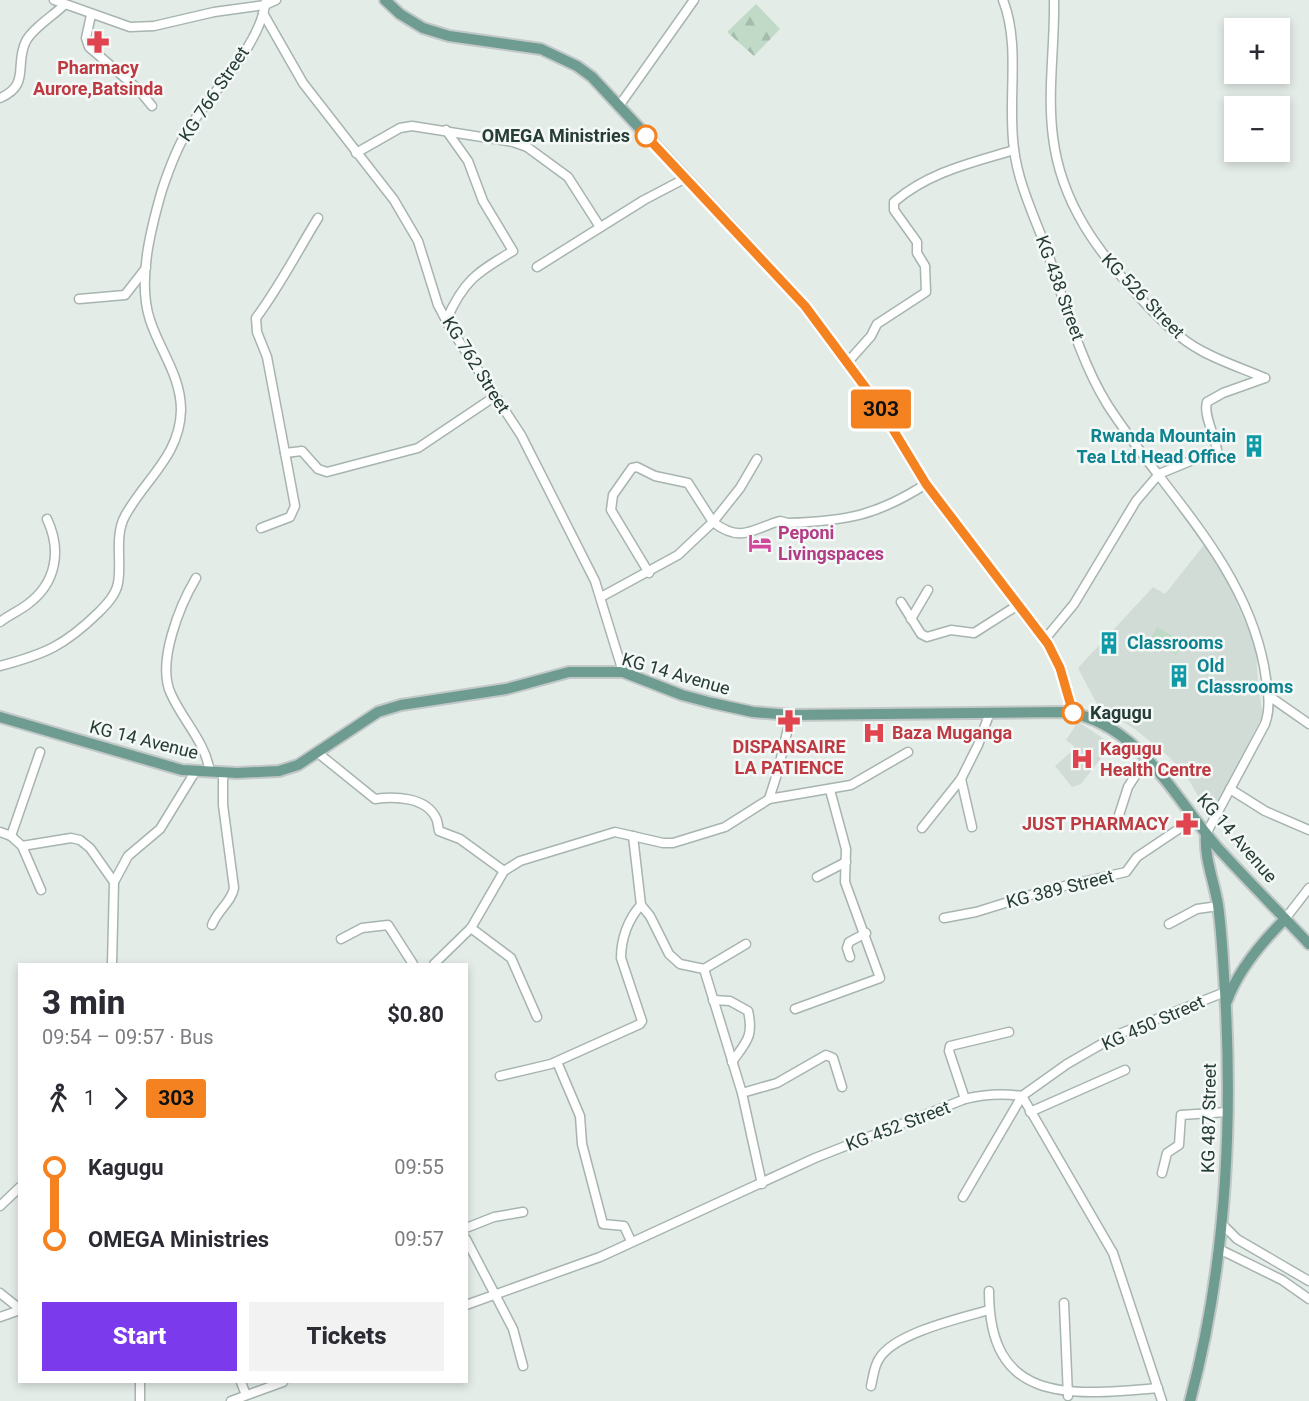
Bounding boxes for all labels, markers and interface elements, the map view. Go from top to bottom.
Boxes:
map controls [1224,18,1290,162]
button: + [1224,18,1290,84]
pharmacy icon: Pharmacy Aurore,Batsinda [85,29,111,55]
street label: KG 766 Street [174,42,253,145]
place label: Pharmacy Aurore,Batsinda [33,57,163,99]
button: − [1224,96,1290,162]
place label: OMEGA Ministries [482,125,630,146]
marker: OMEGA Ministries [635,125,657,147]
street label: KG 438 Street [1032,233,1089,343]
street label: KG 526 Street [1098,249,1189,343]
street label: KG 762 Street [438,313,515,417]
line badge: 303 [846,390,916,428]
text: 303 [863,397,899,421]
place label: Rwanda Mountain Tea Ltd Head Office [1076,425,1236,467]
building icon: Rwanda Mountain Tea Ltd Head Office [1241,433,1267,459]
place label: Peponi Livingspaces [778,522,884,564]
hotel icon: Peponi Livingspaces [747,530,773,556]
building icon: Classrooms [1096,630,1122,656]
place label: Classrooms [1127,632,1223,653]
street label: KG 14 Avenue [620,648,733,699]
place label: Old Classrooms [1197,655,1293,697]
building icon: Old Classrooms [1166,663,1192,689]
marker: Kagugu [1062,702,1084,724]
place label: Kagugu [1090,702,1152,723]
pharmacy icon: DISPANSAIRE LA PATIENCE [776,708,802,734]
street label: KG 14 Avenue [88,716,201,763]
hospital icon: Baza Muganga [861,720,887,746]
place label: Baza Muganga [892,722,1013,743]
place label: DISPANSAIRE LA PATIENCE [732,736,846,778]
place label: Kagugu Health Centre [1100,738,1212,780]
hospital icon: Kagugu Health Centre [1069,746,1095,772]
street label: KG 14 Avenue [1193,789,1282,887]
pharmacy icon: JUST PHARMACY [1174,811,1200,837]
place label: JUST PHARMACY [1022,813,1170,834]
street label: KG 389 Street [1004,865,1116,912]
text: 3 min [42,983,125,1022]
street label: KG 450 Street [1098,991,1207,1055]
text: $0.80 [387,1002,444,1027]
text: 09:54 – 09:57 · Bus [42,1025,214,1049]
street label: KG 487 Street [1197,1063,1220,1173]
icon: walk [42,1082,75,1115]
icon: forward [104,1082,137,1115]
text: 1 [84,1086,95,1110]
text: 303 [158,1086,194,1110]
street label: KG 452 Street [843,1096,953,1155]
text: Kagugu [88,1155,164,1180]
text: 09:55 [394,1155,444,1179]
text: OMEGA Ministries [88,1227,269,1252]
text: 09:57 [394,1227,444,1251]
button: Start [42,1302,237,1371]
button: Tickets [249,1302,444,1371]

